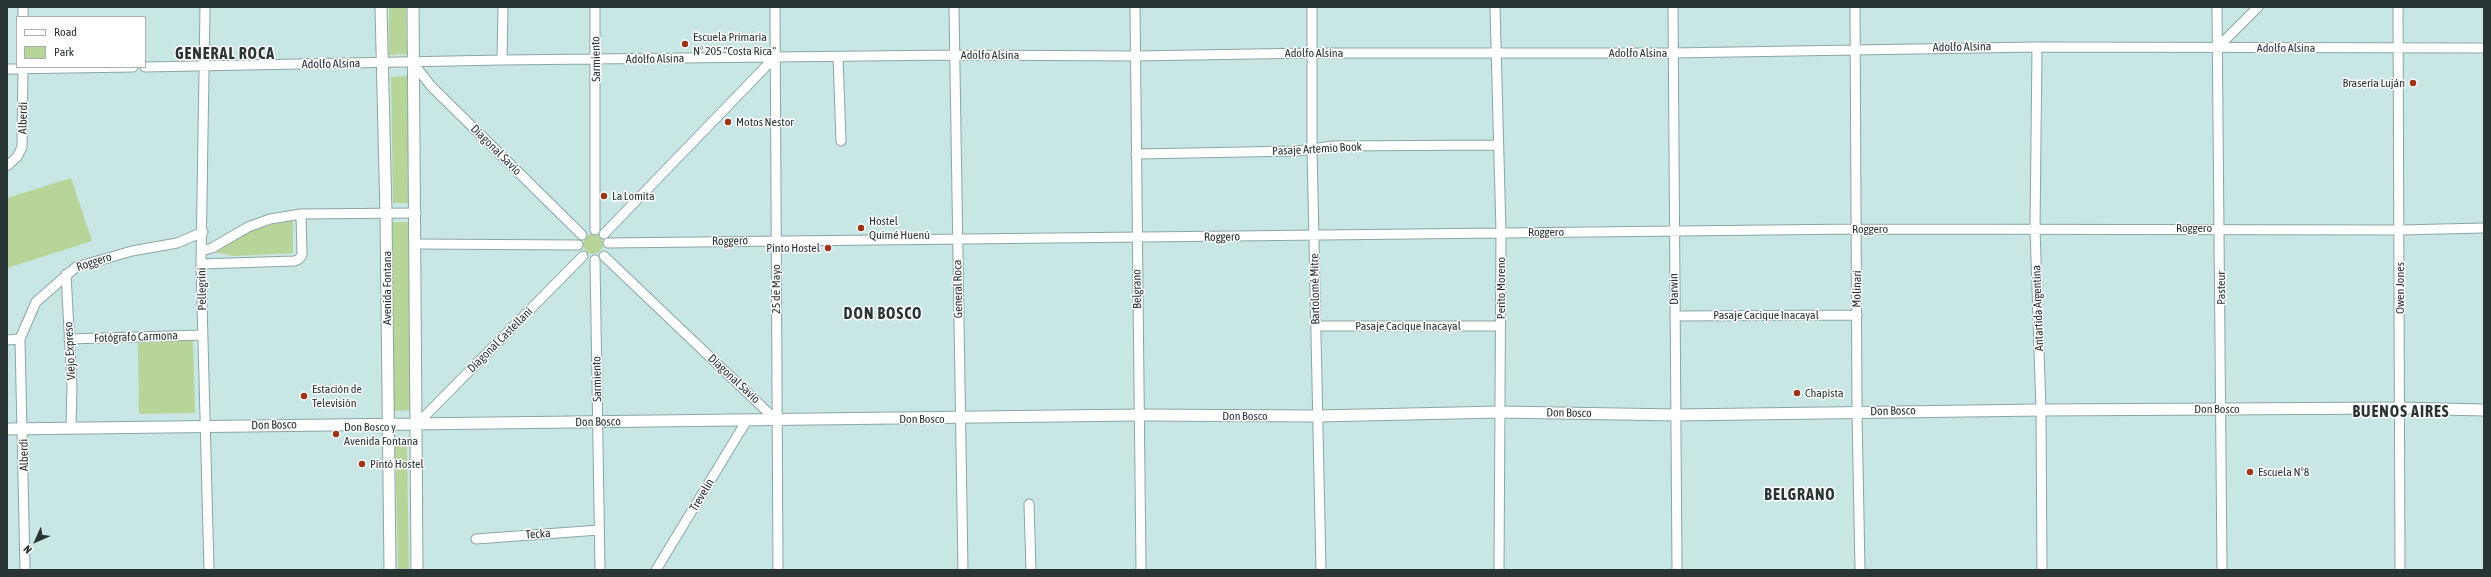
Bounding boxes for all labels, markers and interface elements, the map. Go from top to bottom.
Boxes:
legend [16,16,146,68]
text: Road [54,25,77,39]
place label: Escuela Primaria Nº 205 "Costa Rica" [693,30,776,58]
street label: Sarmiento [588,36,604,82]
marker: Escuela Primaria Nº 205 "Costa Rica" [680,39,690,49]
street label: Adolfo Alsina [1933,39,1991,55]
street label: Adolfo Alsina [2257,41,2315,55]
district label: GENERAL ROCA [175,44,275,64]
text: Park [54,45,74,59]
street label: Adolfo Alsina [1285,46,1343,60]
street label: Adolfo Alsina [1609,46,1667,60]
street label: Adolfo Alsina [961,48,1019,62]
street label: Adolfo Alsina [626,51,684,67]
street label: Adolfo Alsina [302,56,360,72]
place label: Brasería Luján [2343,76,2405,90]
marker: Brasería Luján [2408,78,2418,88]
street label: Alberdi [16,102,30,134]
place label: Motos Nestor [736,115,794,129]
marker: Motos Nestor [723,117,733,127]
street label: Diagonal Savio [468,122,524,178]
street label: Pasaje Artemio Book [1272,139,1362,159]
place label: La Lomita [612,189,655,203]
marker: La Lomita [599,191,609,201]
place label: Hostel Quimé Huenú [869,214,930,242]
street label: Roggero [2176,221,2212,235]
street label: Roggero [1852,222,1888,236]
marker: Hostel Quimé Huenú [856,223,866,233]
street label: Roggero [1528,225,1564,239]
street label: Roggero [1204,229,1240,245]
street label: Roggero [712,233,748,249]
place label: Pinto Hostel [766,241,820,255]
marker: Pinto Hostel [823,243,833,253]
street label: Roggero [75,250,113,274]
street label: Avenida Fontana [380,251,394,325]
street label: Bartolomé Mitre [1307,253,1323,325]
street label: Perito Moreno [1494,257,1508,319]
street label: General Roca [950,260,966,318]
street label: Owen Jones [2393,262,2407,314]
street label: 25 de Mayo [769,264,783,314]
street label: Antartida Argentina [2029,265,2047,351]
street label: Pellegrini [194,267,210,311]
street label: Belgrano [1129,269,1145,309]
street label: Molinari [1849,270,1865,308]
street label: Pasteur [2214,271,2228,305]
street label: Darwin [1667,273,1681,305]
street label: Diagonal Castellani [464,304,536,376]
district label: DON BOSCO [844,304,922,324]
street label: Pasaje Cacique Inacayal [1713,308,1819,322]
street label: Pasaje Cacique Inacayal [1355,319,1461,333]
street label: Viejo Expreso [61,321,79,381]
street label: Fotógrafo Carmona [94,328,178,346]
street label: Diagonal Savio [705,351,763,407]
street label: Sarmiento [589,356,605,402]
place label: Estación de Televisión [312,382,362,410]
place label: Chapista [1805,386,1844,400]
marker: Chapista [1792,388,1802,398]
marker: Estación de Televisión [299,391,309,401]
street label: Don Bosco [2194,402,2240,416]
district label: BUENOS AIRES [2353,402,2449,422]
street label: Don Bosco [1870,403,1916,419]
street label: Don Bosco [1546,405,1592,421]
street label: Don Bosco [1222,409,1268,423]
street label: Don Bosco [899,412,945,426]
street label: Don Bosco [575,414,621,430]
street label: Don Bosco [251,417,297,433]
place label: Don Bosco y Avenida Fontana [344,420,418,448]
marker: Don Bosco y Avenida Fontana [331,429,341,439]
street label: Alberdi [17,439,31,471]
place label: Pintó Hostel [370,457,424,471]
marker: Pintó Hostel [357,459,367,469]
place label: Escuela N°8 [2258,465,2309,479]
marker: Escuela N°8 [2245,467,2255,477]
street label: Trevelin [687,476,717,514]
district label: BELGRANO [1764,485,1836,505]
north arrow [16,521,56,561]
street label: Tecka [525,526,551,542]
text: N [21,543,34,556]

